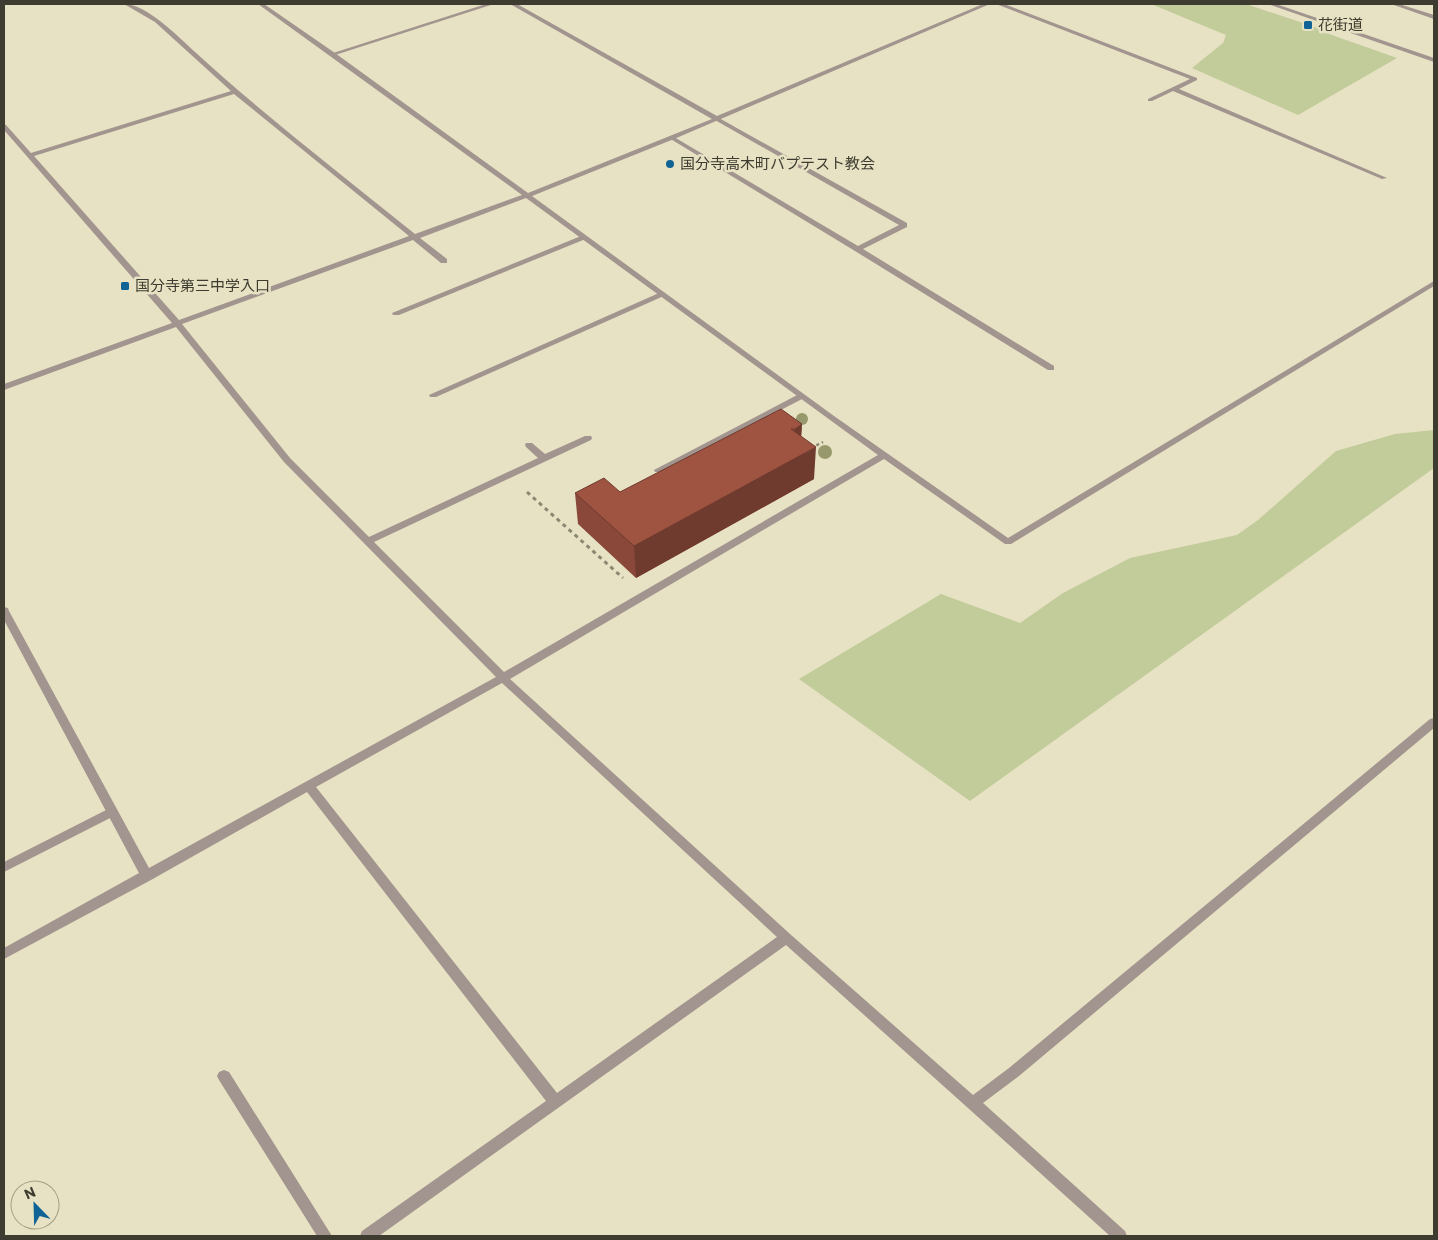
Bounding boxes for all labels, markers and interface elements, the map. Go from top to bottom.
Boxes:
place label: 花街道 [1318,15,1363,33]
marker: 花街道 [1302,19,1314,31]
place label: 国分寺高木町バプテスト教会 [680,154,875,172]
marker: 国分寺高木町バプテスト教会 [664,158,676,170]
place label: 国分寺第三中学入口 [135,276,270,294]
marker: 国分寺第三中学入口 [119,280,131,292]
north arrow [10,1180,60,1230]
text: N [22,1183,38,1202]

